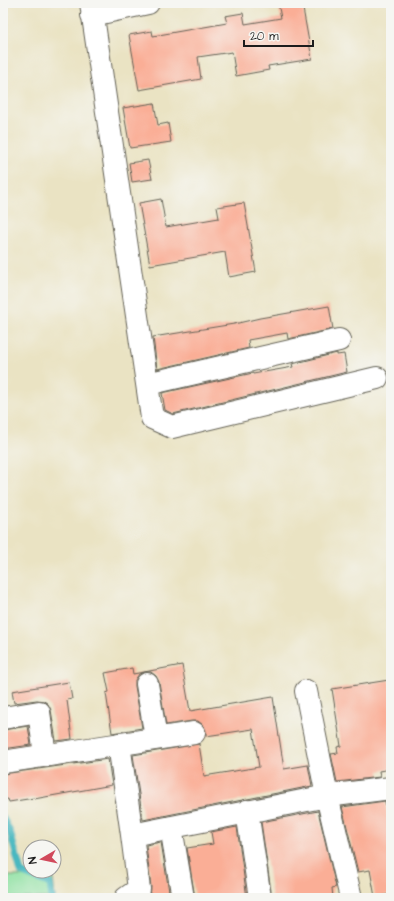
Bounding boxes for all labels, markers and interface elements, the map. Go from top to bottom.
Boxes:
scale bar [244,22,313,48]
text: 20 m [250,28,279,45]
north arrow [22,839,62,879]
text: N [25,856,41,865]

